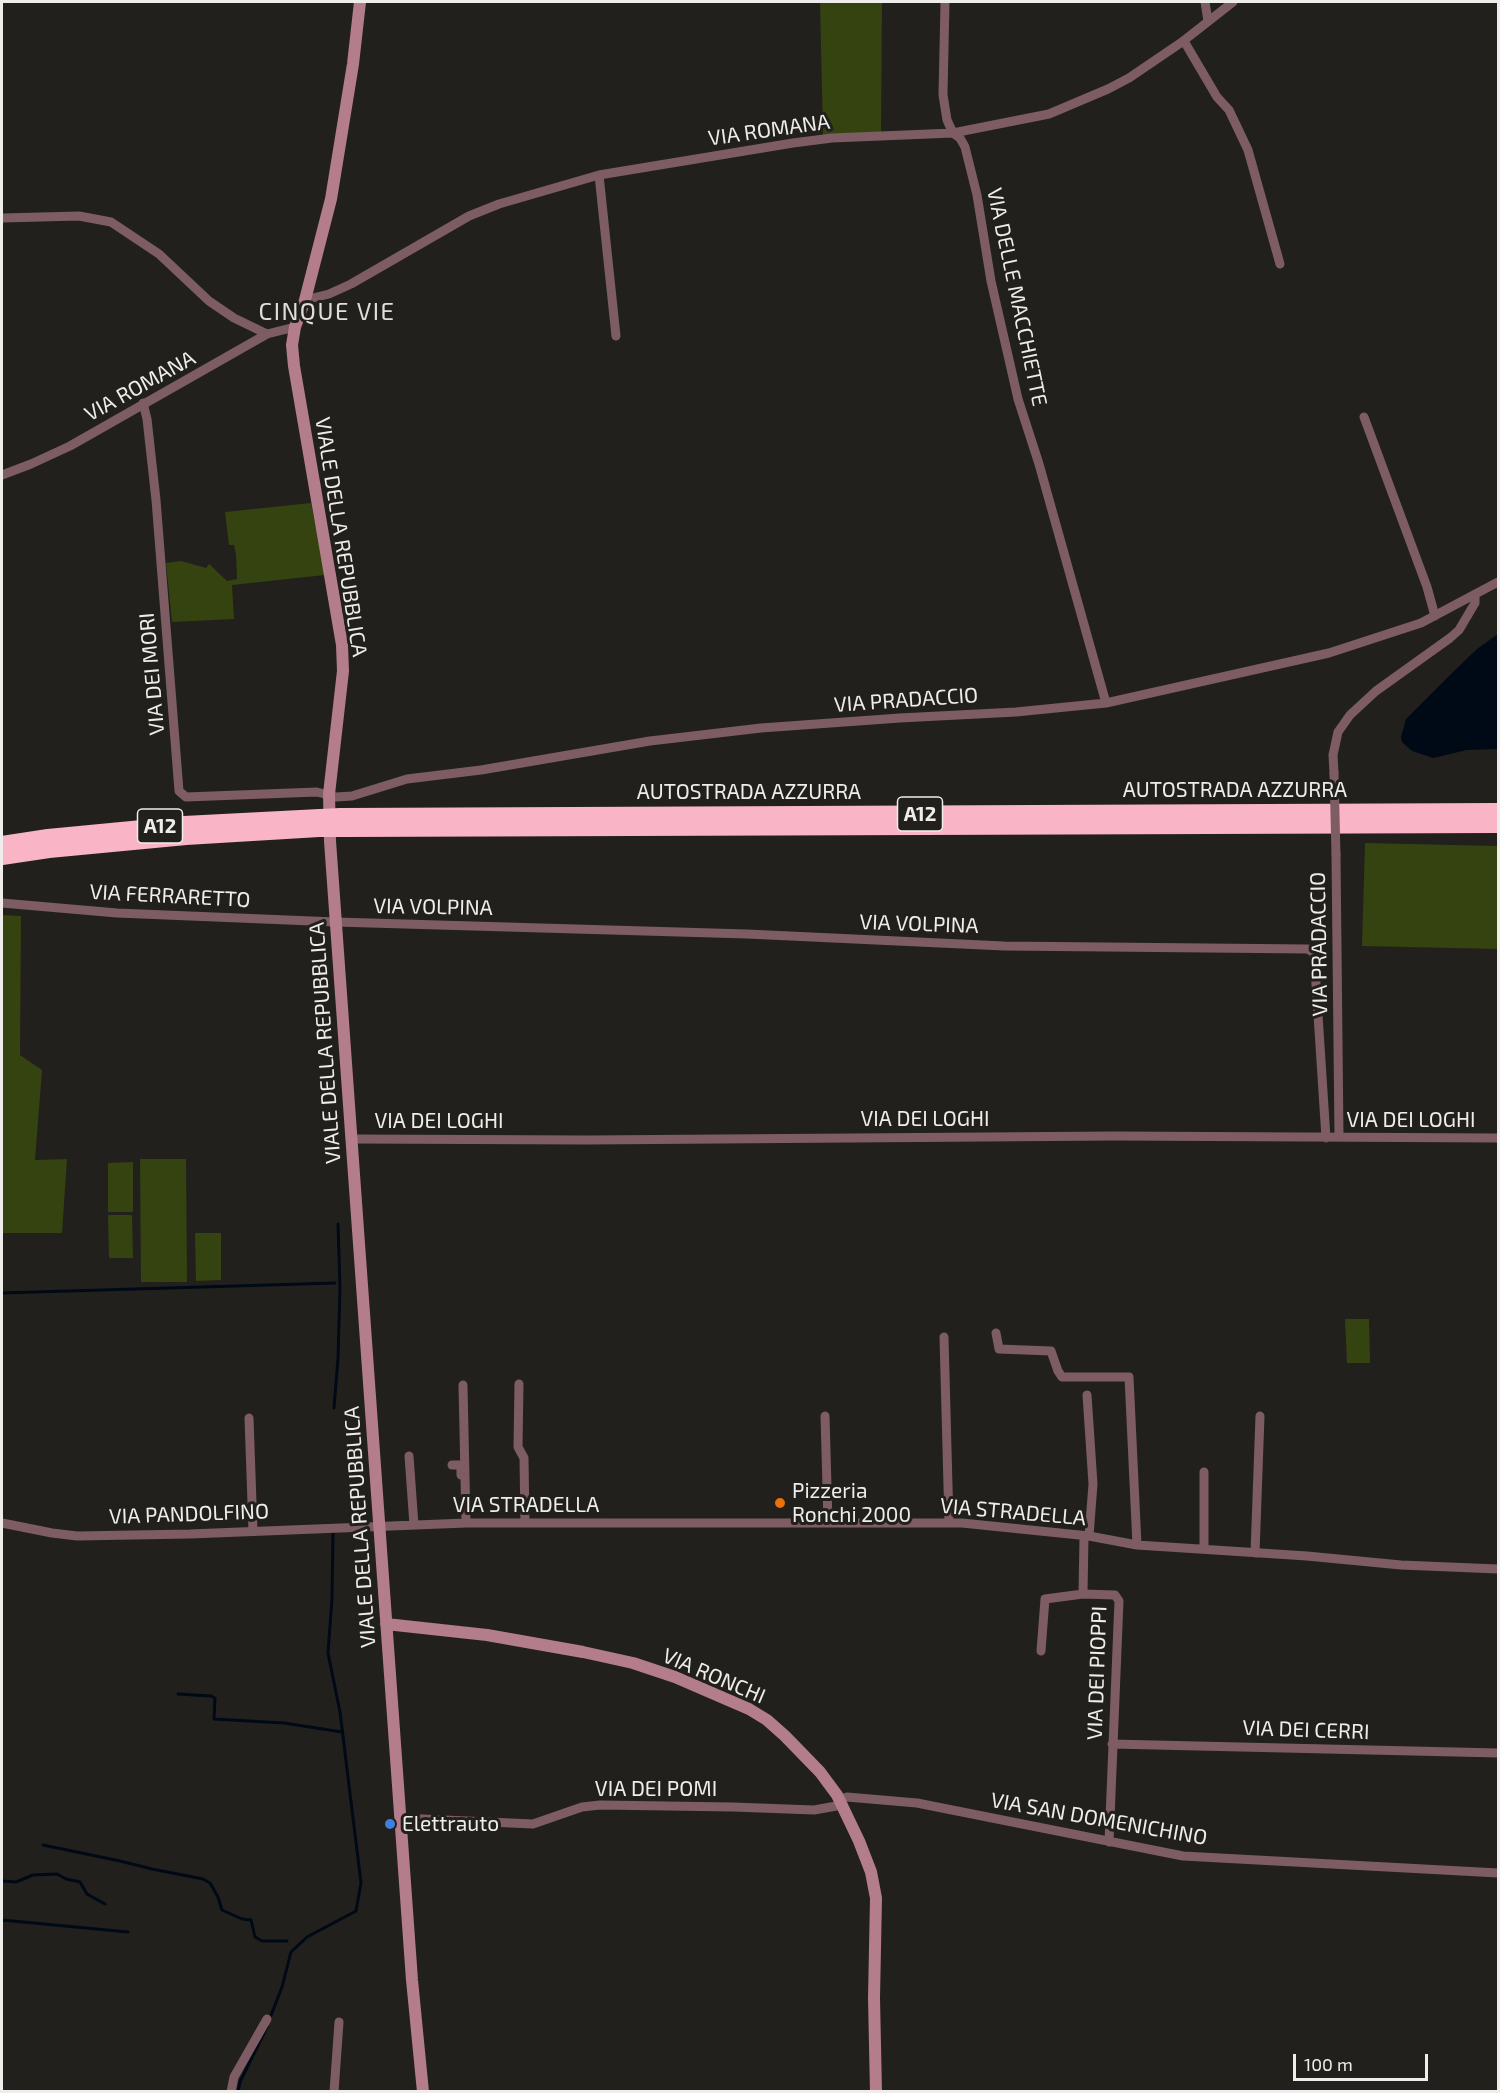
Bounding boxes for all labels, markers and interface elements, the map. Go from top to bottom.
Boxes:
street label: VIA ROMANA [707,109,831,151]
street label: VIA DELLE MACCHIETTE [982,186,1052,408]
district label: CINQUE VIE [258,298,396,326]
street label: VIA ROMANA [80,345,200,427]
street label: VIALE DELLA REPUBBLICA [310,415,372,659]
street label: VIA DEI MORI [134,612,170,736]
street label: VIA PRADACCIO [833,682,979,718]
street label: AUTOSTRADA AZZURRA [1123,777,1347,803]
street label: AUTOSTRADA AZZURRA [637,779,861,805]
road number: A12 [898,797,942,831]
road number: A12 [138,809,182,843]
street label: VIA PRADACCIO [1305,872,1333,1016]
street label: VIA FERRARETTO [89,879,251,913]
street label: VIA VOLPINA [373,893,493,921]
street label: VIA VOLPINA [859,909,979,939]
street label: VIALE DELLA REPUBBLICA [304,921,346,1165]
street label: VIA DEI LOGHI [860,1106,990,1132]
street label: VIA DEI LOGHI [1346,1107,1476,1133]
street label: VIA DEI LOGHI [374,1108,504,1134]
street label: VIALE DELLA REPUBBLICA [339,1405,381,1649]
place label: Pizzeria Ronchi 2000 [792,1478,911,1528]
street label: VIA STRADELLA [453,1492,599,1518]
street label: VIA STRADELLA [939,1493,1087,1531]
marker: Pizzeria Ronchi 2000 [773,1496,787,1510]
street label: VIA PANDOLFINO [109,1499,269,1529]
street label: VIA DEI PIOPPI [1082,1606,1112,1740]
street label: VIA RONCHI [659,1643,769,1709]
street label: VIA DEI CERRI [1242,1715,1370,1745]
street label: VIA DEI POMI [595,1776,717,1802]
street label: VIA SAN DOMENICHINO [989,1788,1209,1850]
place label: Elettrauto [402,1811,499,1837]
marker: Elettrauto [383,1817,397,1831]
scale bar [1296,2042,1431,2080]
text: 100 m [1304,2053,1353,2075]

